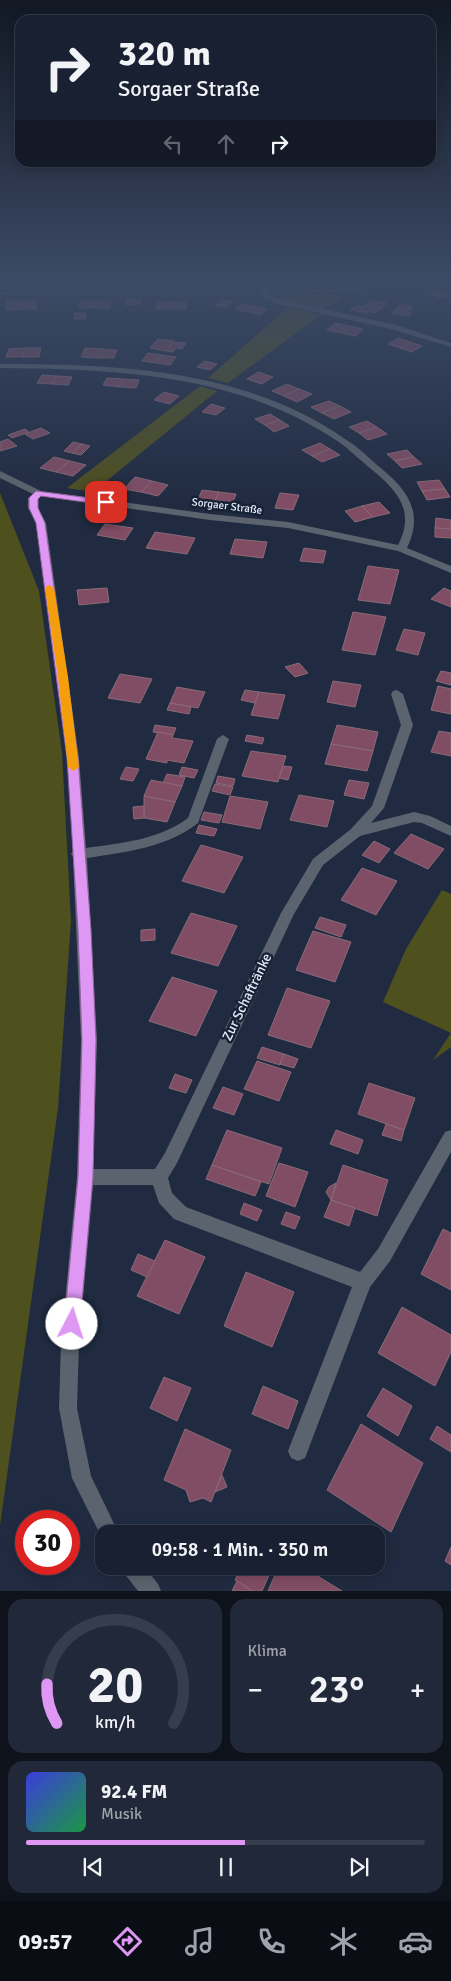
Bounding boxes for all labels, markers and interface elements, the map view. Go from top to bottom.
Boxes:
text: 320 m [118,32,211,75]
icon: right [35,35,100,100]
text: Sorgaer Straße [118,75,260,102]
icon: left [159,130,187,158]
icon: ahead [212,130,240,158]
icon: right [265,130,293,158]
pin [85,481,127,523]
icon: arrive [92,488,120,516]
street label: Sorgaer Straße [191,495,263,517]
street label: Zur Schaftränke [218,951,276,1043]
position arrow [45,1297,97,1349]
speed limit sign: 30 [15,1510,80,1575]
text: 09:58 · 1 Min. · 350 m [152,1538,328,1562]
text: Klima [248,1641,287,1661]
text: 20 [87,1653,143,1717]
text: 23° [308,1666,364,1713]
text: − [248,1673,263,1707]
text: + [410,1673,425,1707]
text: km/h [95,1711,135,1733]
text: 92.4 FM [101,1780,167,1804]
text: Musik [101,1804,142,1824]
icon: previous [79,1853,107,1881]
icon: pause [212,1853,240,1881]
icon: next [345,1853,373,1881]
icon: directions [110,1924,145,1959]
icon: music [182,1924,217,1959]
icon: phone [254,1924,289,1959]
icon: climate [326,1924,361,1959]
icon: car [398,1924,433,1959]
text: 09:57 [19,1928,73,1955]

